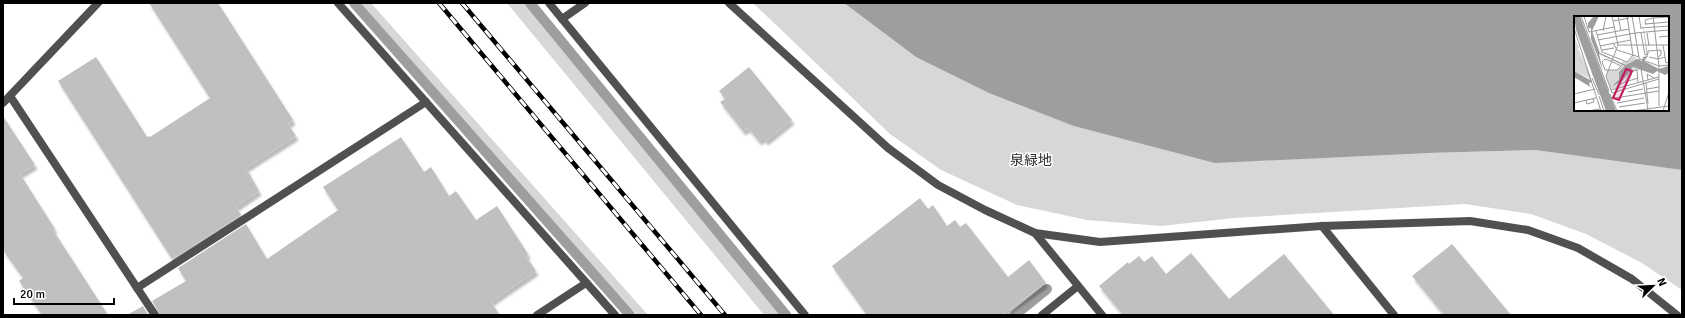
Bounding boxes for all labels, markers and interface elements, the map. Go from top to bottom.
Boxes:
inset map [1574,16,1669,111]
park label: 泉緑地 [1010,152,1052,169]
north arrow [1633,266,1673,306]
text: N [1654,276,1669,288]
scale bar [14,280,114,306]
text: 20 m [20,287,45,302]

